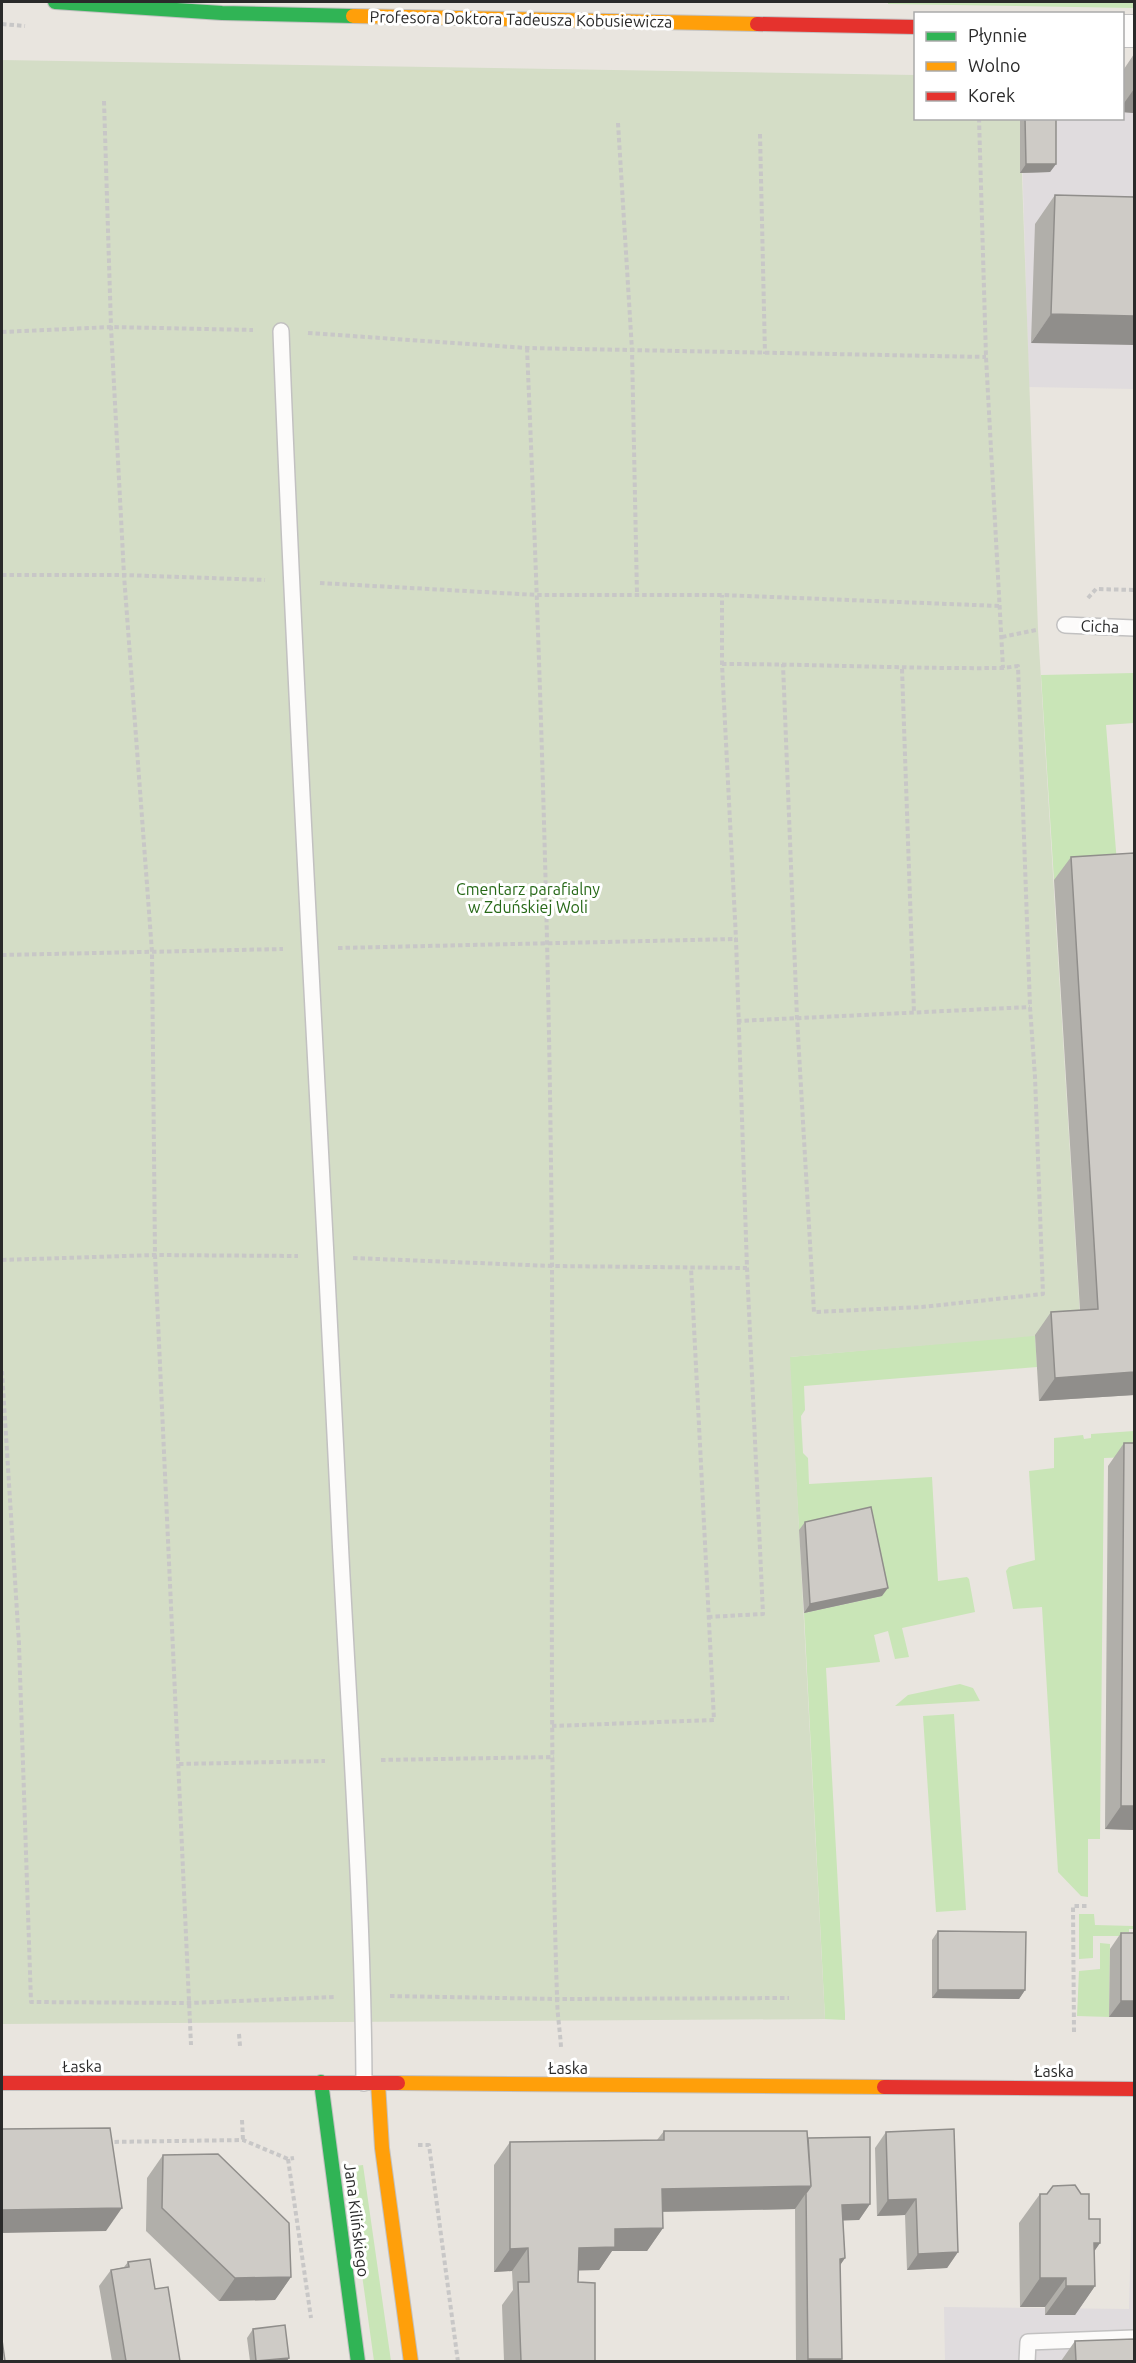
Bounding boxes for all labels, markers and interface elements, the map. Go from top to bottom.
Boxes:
street label: Profesora Doktora Tadeusza Kobusiewicza [369,7,673,31]
legend [914,12,1124,120]
text: Płynnie [968,25,1027,45]
text: Wolno [968,55,1020,75]
text: Korek [968,85,1015,105]
street label: Cicha [1080,616,1120,636]
park label: Cmentarz parafialny w Zduńskiej Woli [456,880,600,916]
street label: Łaska [62,2057,102,2075]
street label: Łaska [548,2059,588,2077]
street label: Łaska [1034,2062,1074,2080]
street label: Jana Kilińskiego [341,2162,373,2278]

